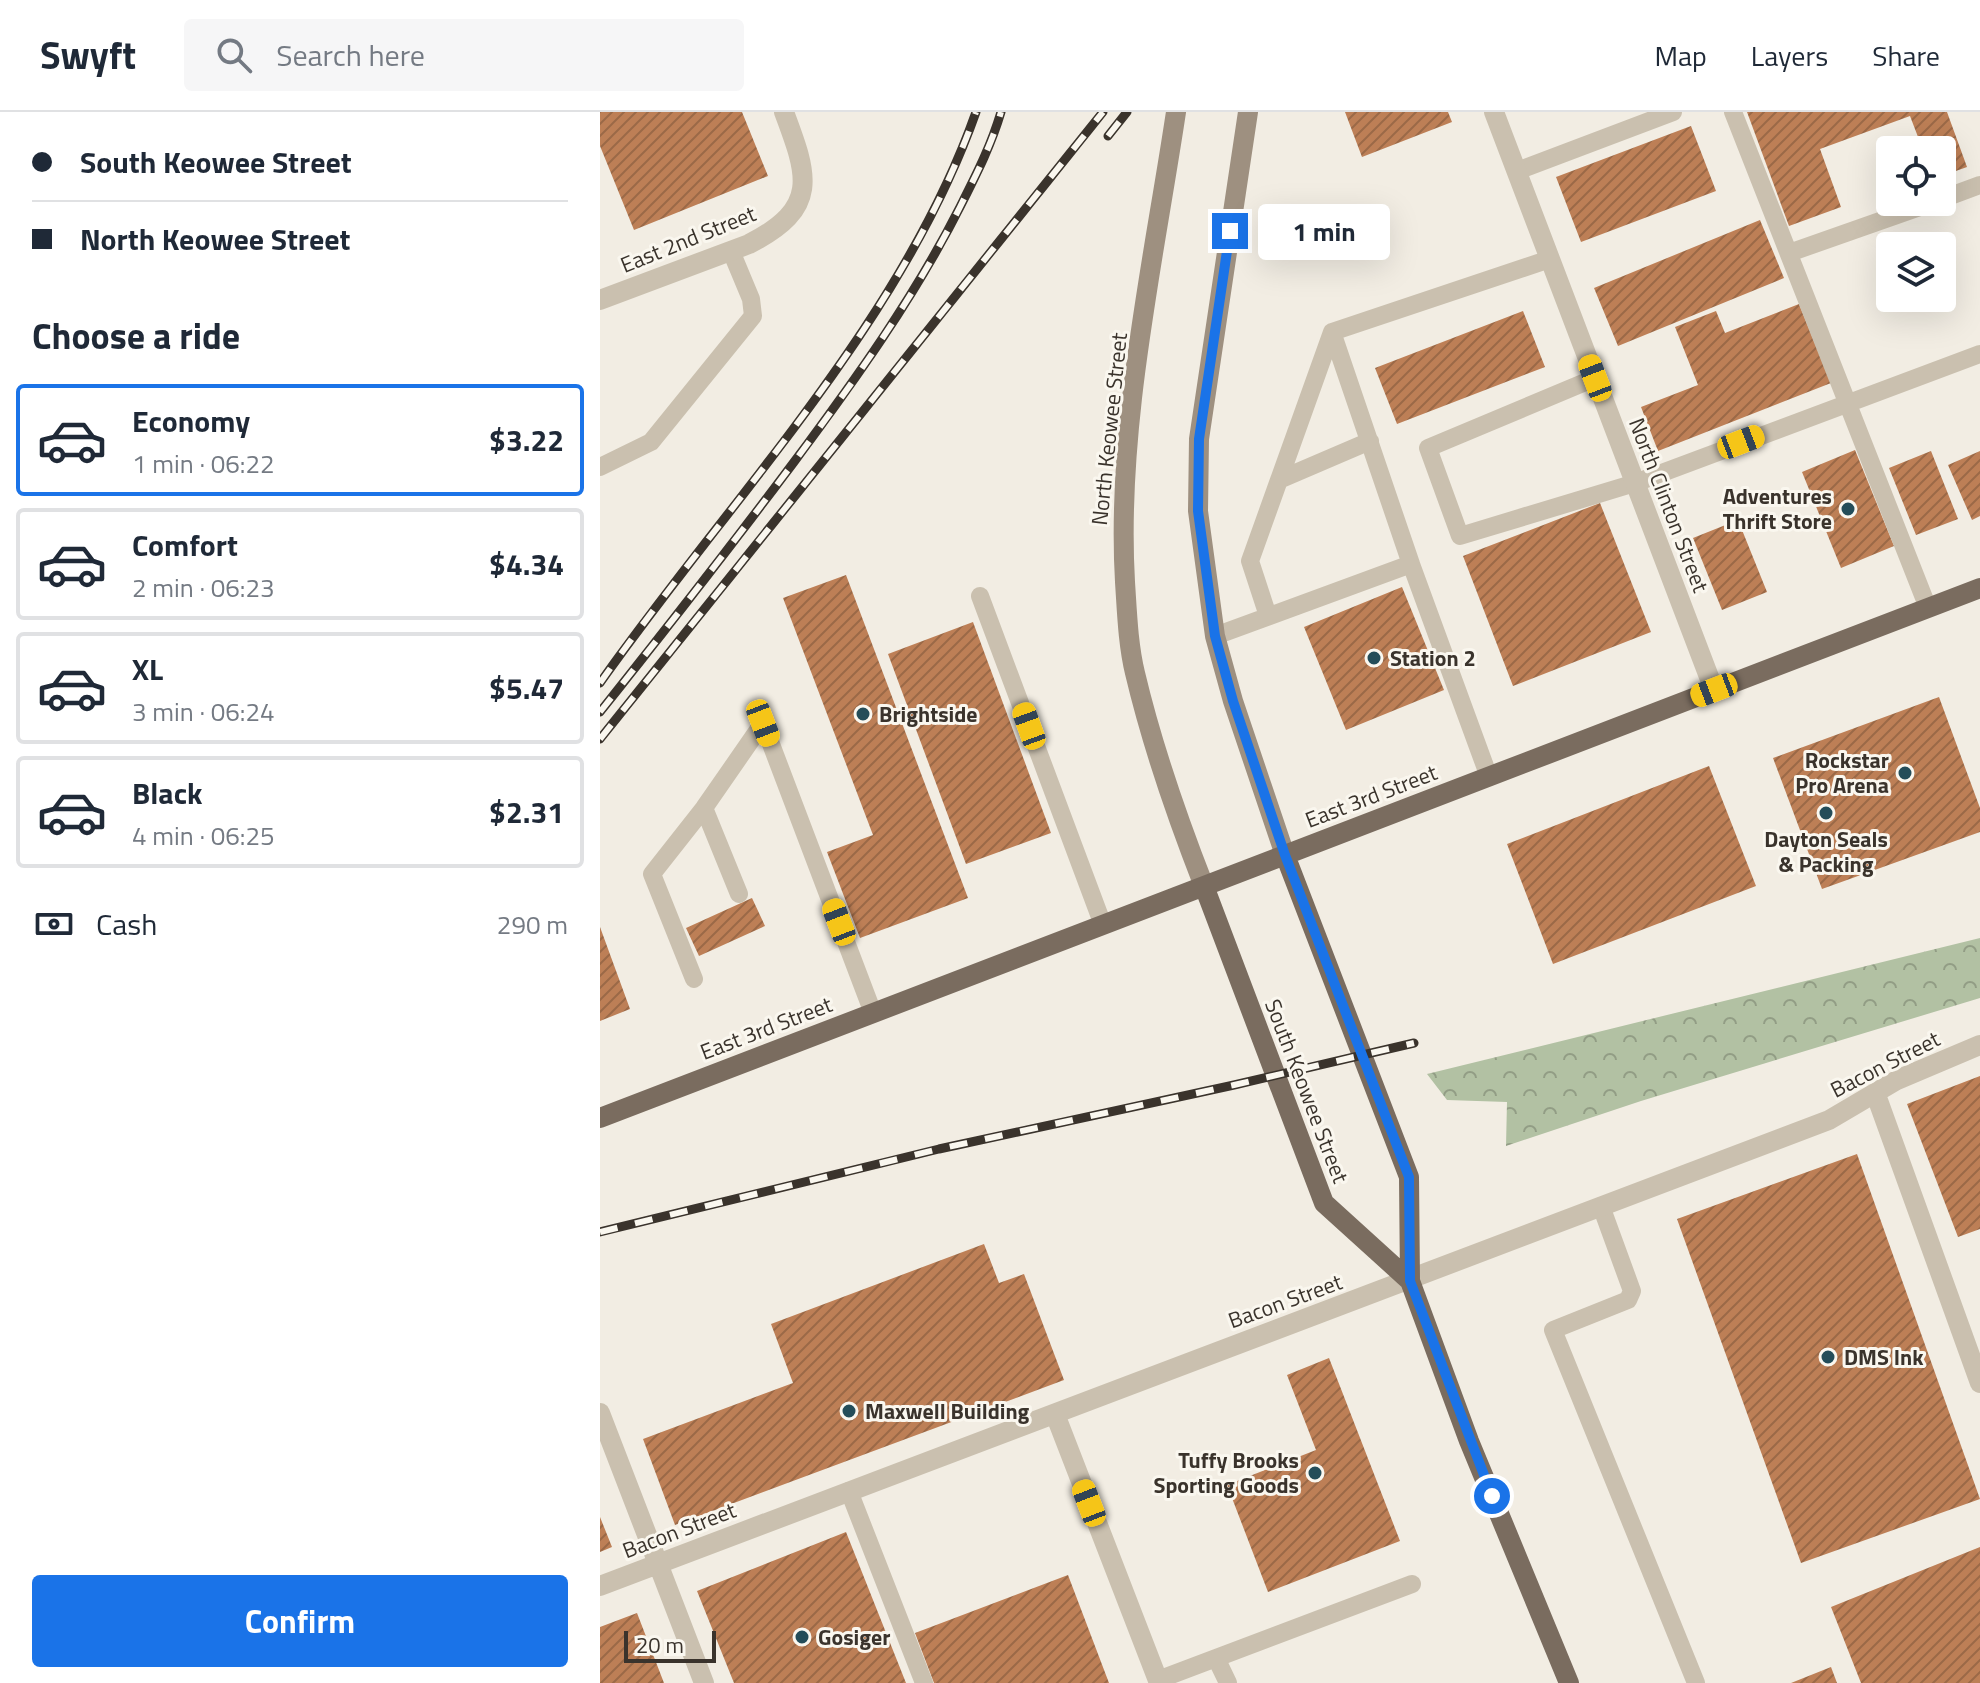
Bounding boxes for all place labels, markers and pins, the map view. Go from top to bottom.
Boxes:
place label: Adventures Thrift Store [1723,479,1832,538]
marker: Adventures Thrift Store [1839,500,1857,518]
place label: Station 2 [1390,641,1476,675]
marker: Station 2 [1365,649,1383,667]
place label: Brightside [879,697,978,731]
marker: Brightside [854,705,872,723]
place label: Rockstar Pro Arena [1795,743,1889,802]
marker: Rockstar Pro Arena [1896,764,1914,782]
marker: Dayton Seals & Packing [1817,804,1835,822]
place label: Dayton Seals & Packing [1764,822,1888,881]
place label: DMS Ink [1844,1340,1924,1374]
marker: DMS Ink [1819,1348,1837,1366]
place label: Maxwell Building [865,1394,1030,1428]
marker: Maxwell Building [840,1402,858,1420]
place label: Tuffy Brooks Sporting Goods [1153,1443,1299,1502]
marker: Tuffy Brooks Sporting Goods [1306,1464,1324,1482]
place label: Gosiger [818,1620,890,1654]
marker: Gosiger [793,1628,811,1646]

